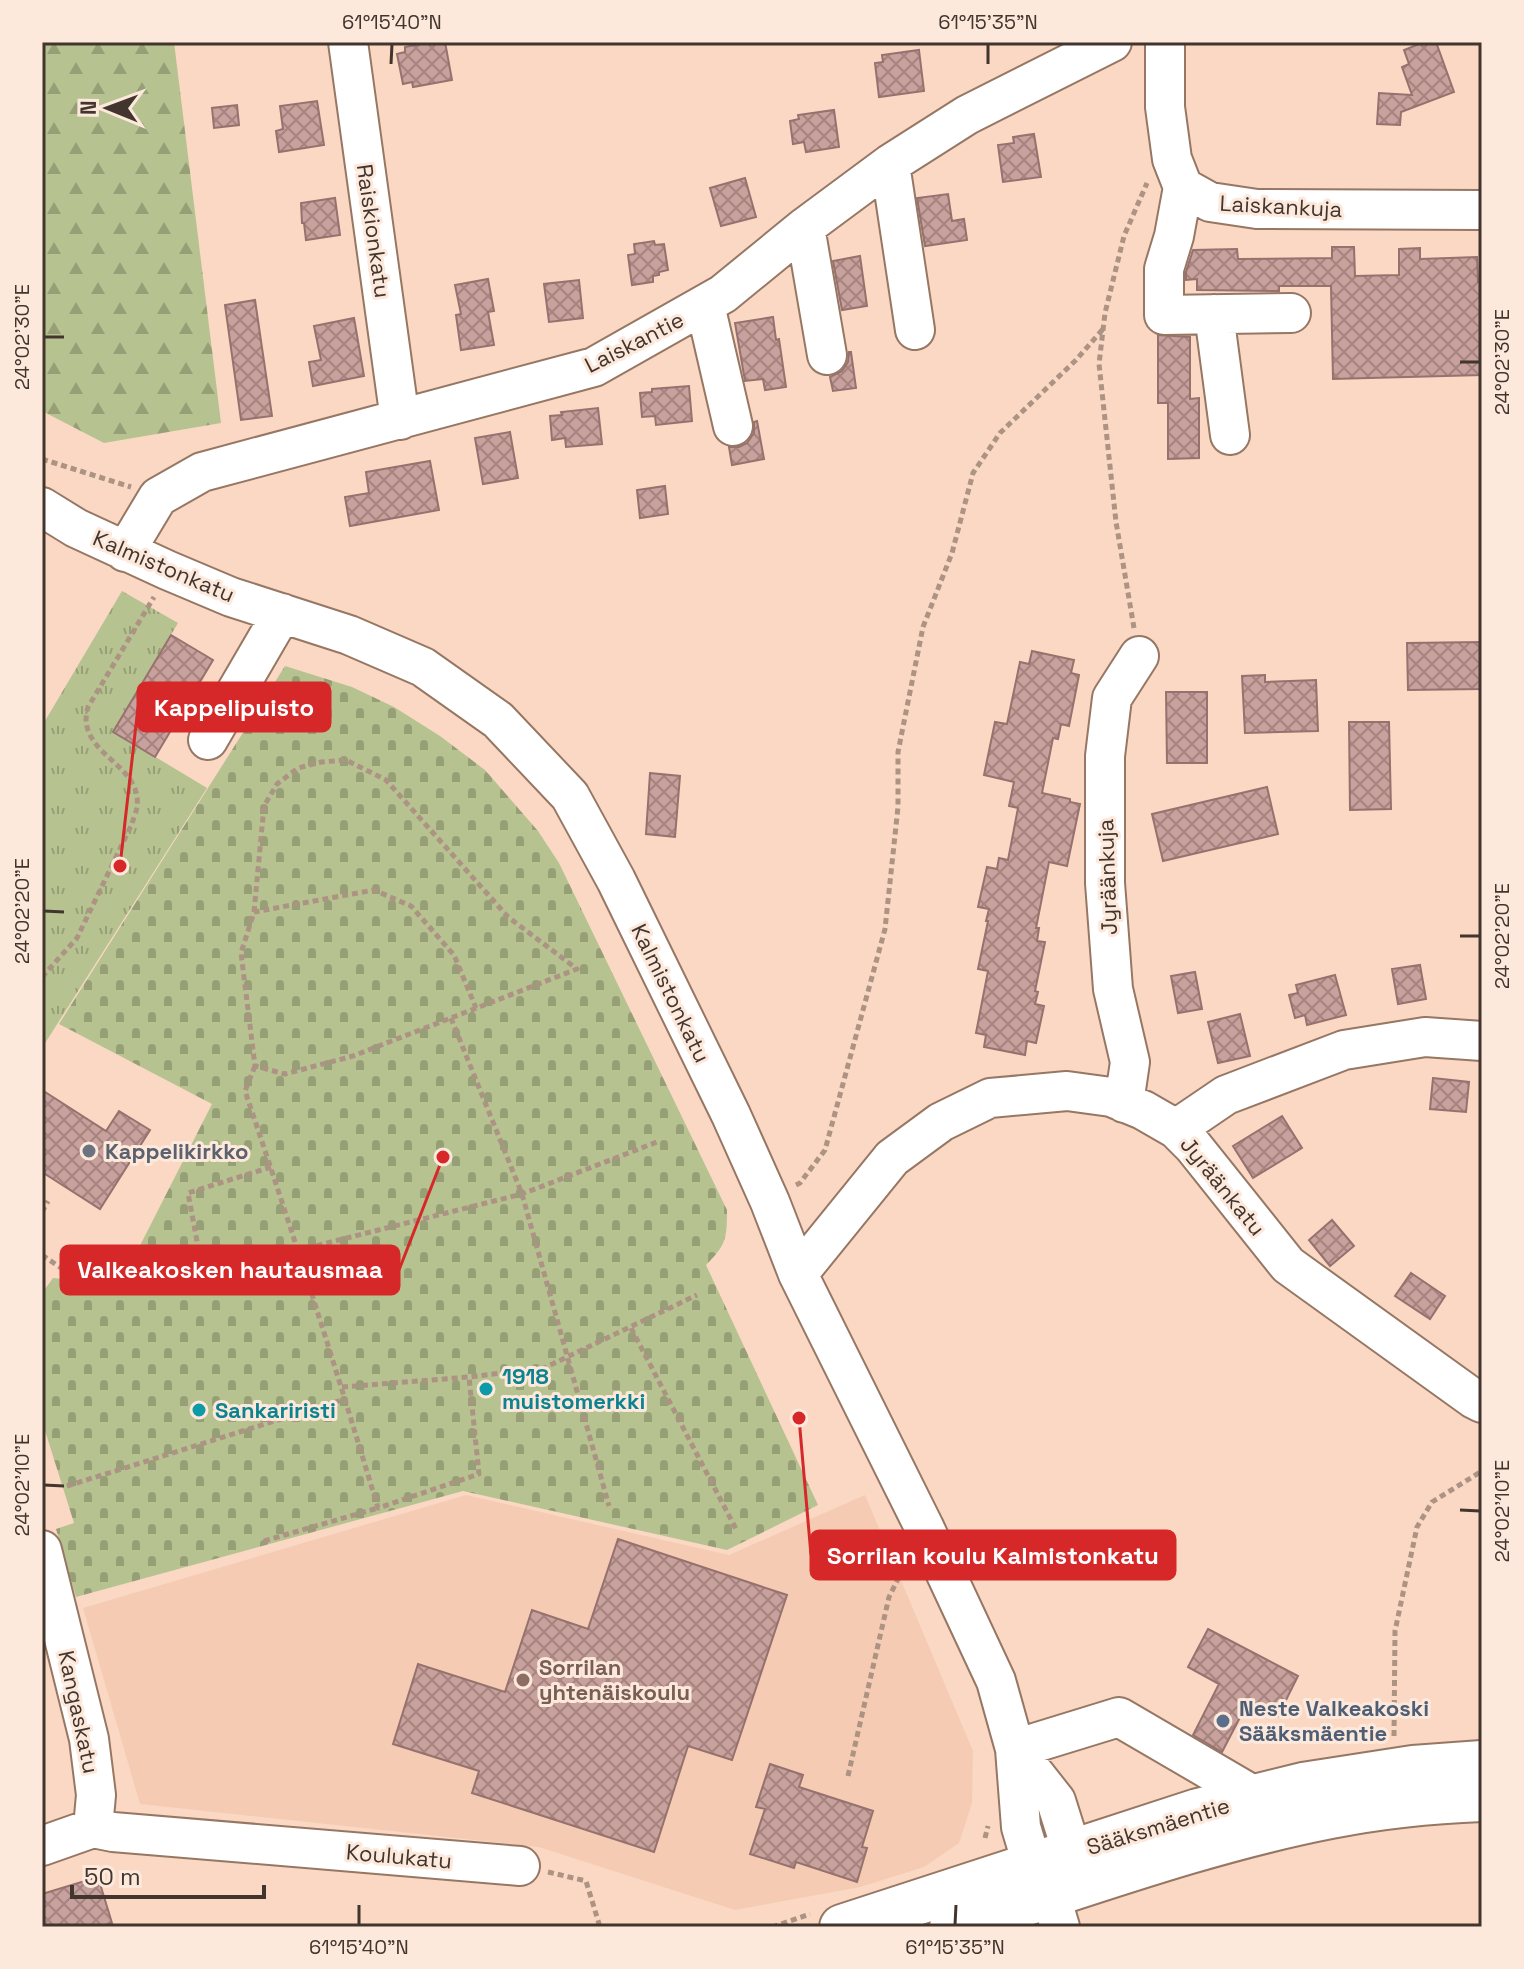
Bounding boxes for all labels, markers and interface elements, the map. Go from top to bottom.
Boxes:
text: 61°15'40"N [342,9,442,35]
text: 61°15'35"N [938,9,1038,35]
north arrow [68,68,148,148]
text: N [74,100,102,115]
street label: Raiskionkatu [351,162,397,300]
street label: Laiskankuja [1219,189,1343,223]
text: 24°02'30"E [9,284,35,390]
street label: Laiskantie [580,305,688,379]
text: 24°02'30"E [1489,309,1515,415]
street label: Kalmistonkatu [89,524,239,608]
callout: Kappelipuisto [138,683,330,731]
text: Kappelipuisto [154,692,314,723]
street label: Jyräänkuja [1091,818,1123,935]
text: 24°02'20"E [9,858,35,964]
text: 24°02'20"E [1489,883,1515,989]
street label: Kalmistonkatu [625,919,717,1067]
street label: Jyräänkatu [1174,1131,1272,1241]
place label: Kappelikirkko [105,1137,249,1165]
marker: Kappelikirkko [80,1142,98,1160]
callout: Valkeakosken hautausmaa [61,1246,399,1294]
text: Valkeakosken hautausmaa [77,1254,383,1285]
place label: 1918 muistomerkki [502,1362,645,1415]
marker: 1918 muistomerkki [477,1380,495,1398]
place label: Sankariristi [215,1396,336,1424]
marker: Sankariristi [190,1401,208,1419]
text: 24°02'10"E [9,1434,35,1536]
text: 24°02'10"E [1489,1460,1515,1562]
callout: Sorrilan koulu Kalmistonkatu [811,1531,1175,1579]
text: Sorrilan koulu Kalmistonkatu [827,1540,1159,1571]
street label: Kangaskatu [52,1648,106,1776]
place label: Sorrilan yhtenäiskoulu [539,1653,690,1706]
marker: Sorrilan yhtenäiskoulu [514,1671,532,1689]
place label: Neste Valkeakoski Sääksmäentie [1239,1694,1429,1747]
marker: Neste Valkeakoski Sääksmäentie [1214,1712,1232,1730]
street label: Sääksmäentie [1083,1791,1233,1861]
street label: Koulukatu [345,1837,453,1875]
scale bar [72,1849,264,1899]
text: 50 m [84,1861,141,1892]
text: 61°15'40"N [309,1934,409,1960]
text: 61°15'35"N [905,1934,1005,1960]

